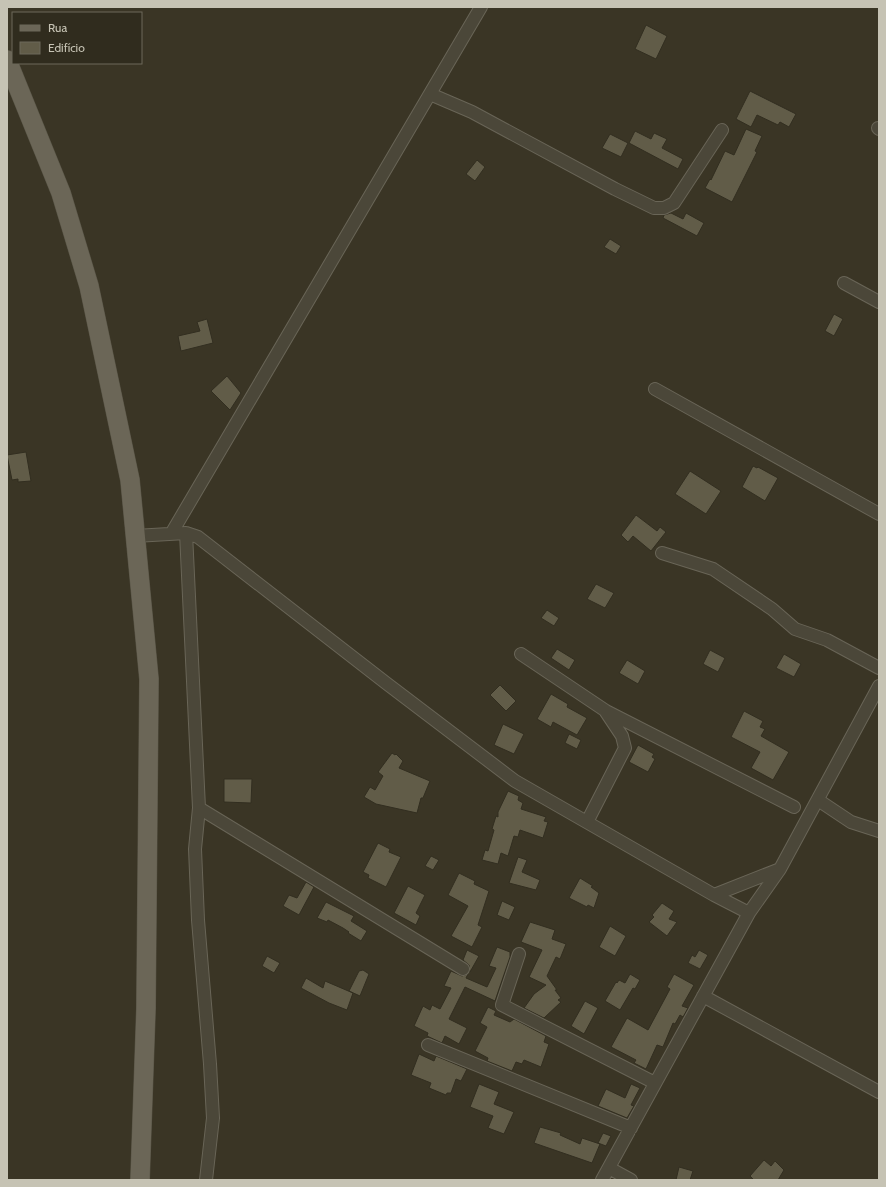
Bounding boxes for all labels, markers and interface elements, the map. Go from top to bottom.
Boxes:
legend [12,12,142,64]
text: Rua [48,20,67,35]
text: Edifício [48,40,85,55]

